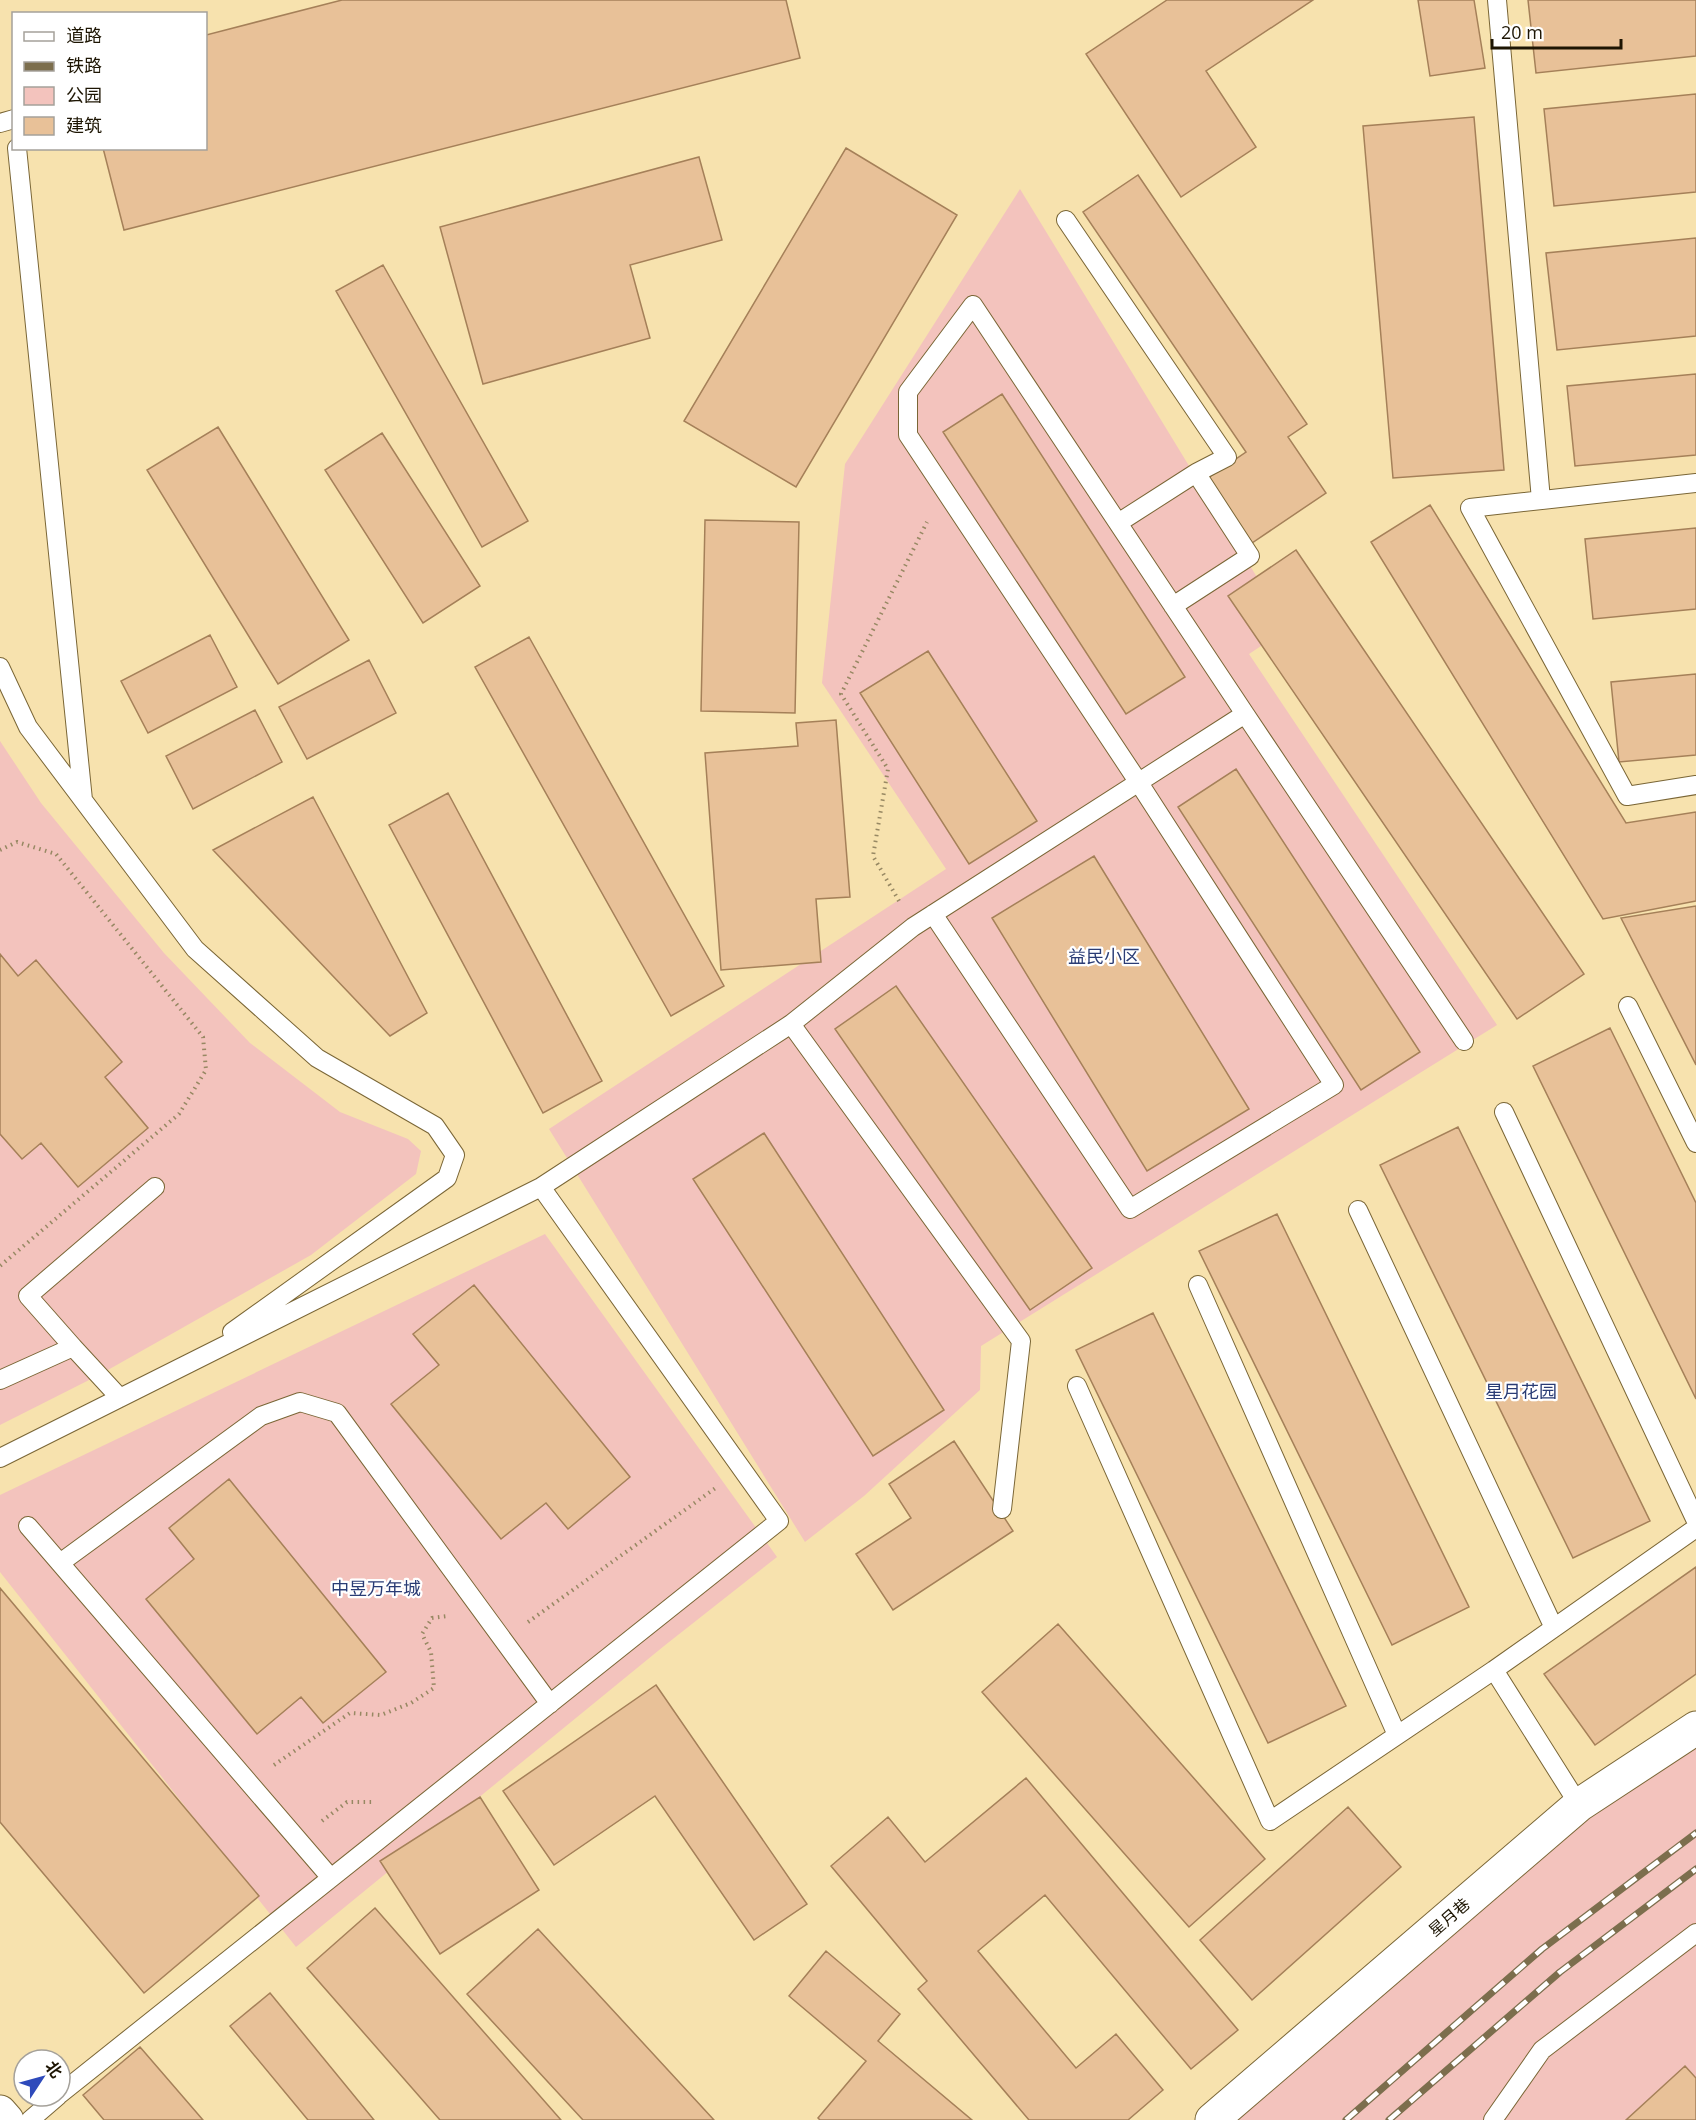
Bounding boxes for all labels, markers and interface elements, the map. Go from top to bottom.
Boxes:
legend [12,12,207,150]
scale bar [1492,12,1621,50]
text: 20 m [1501,20,1543,44]
text: 道路 [66,23,102,47]
text: 铁路 [66,53,102,77]
text: 公园 [66,83,102,107]
text: 建筑 [66,113,102,137]
district label: 益民小区 [1068,944,1140,968]
district label: 星月花园 [1485,1379,1557,1403]
district label: 中昱万年城 [331,1576,421,1600]
street label: 星月巷 [1424,1893,1474,1941]
north arrow [12,2048,72,2108]
text: 北 [41,2056,68,2082]

